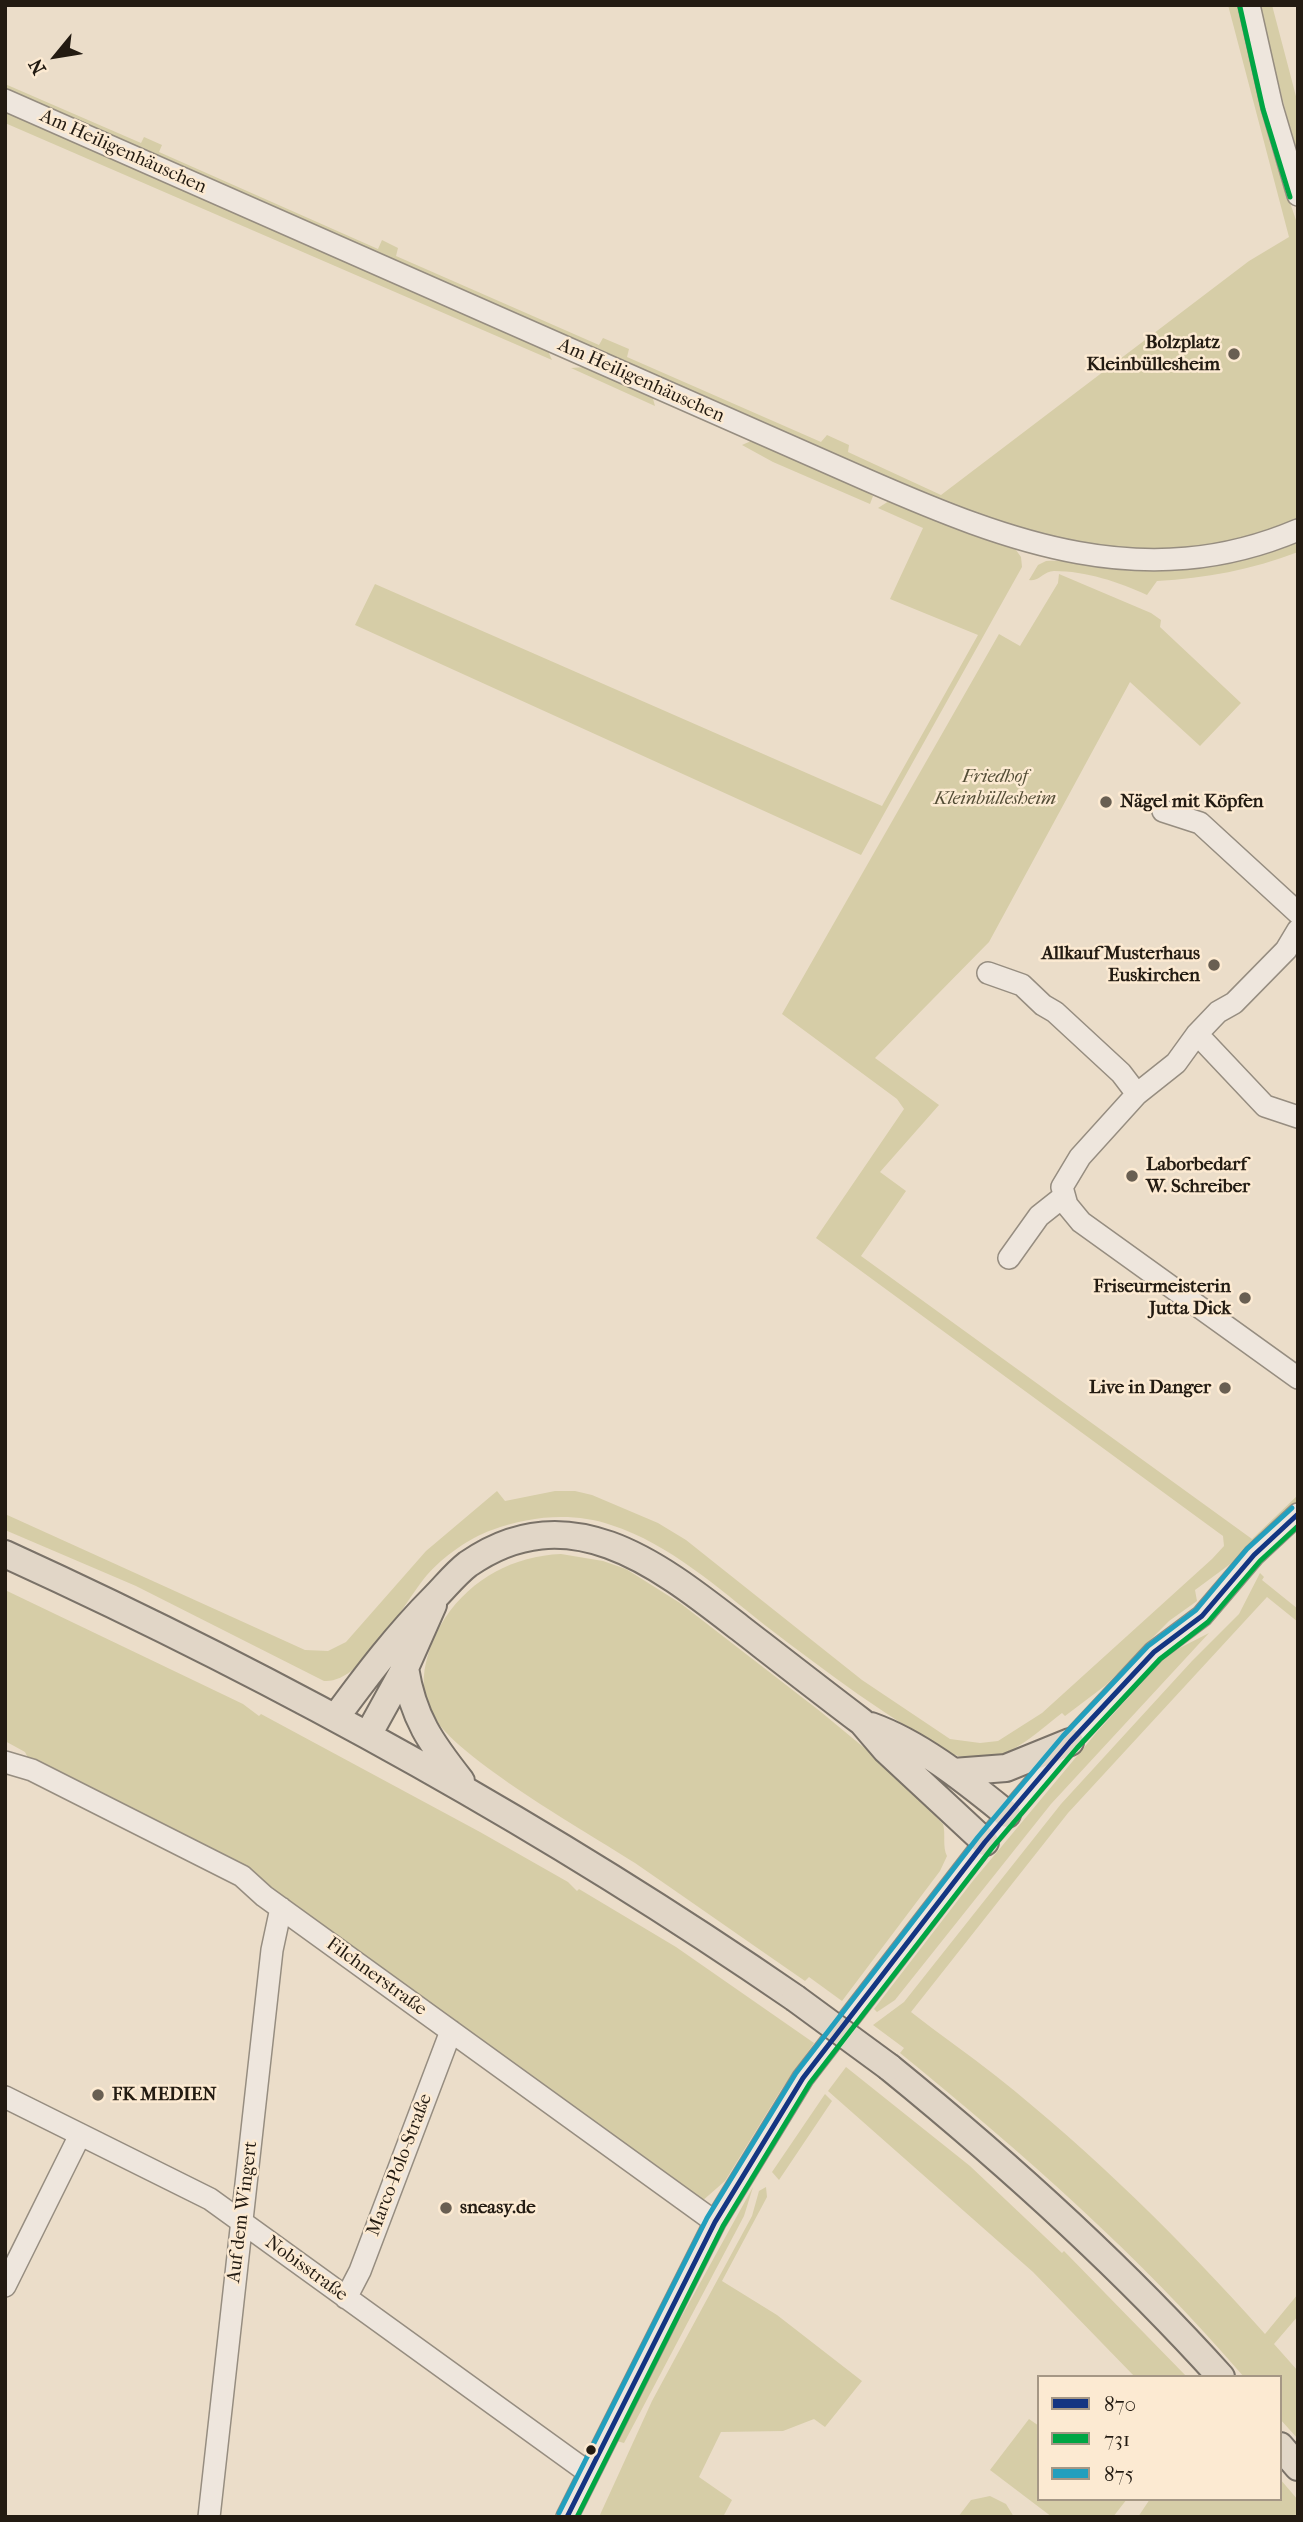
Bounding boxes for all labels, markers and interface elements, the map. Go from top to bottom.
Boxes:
north arrow [21,21,91,91]
text: N [25,55,51,78]
street label: Am Heiligenhäuschen [36,105,210,199]
place label: Bolzplatz Kleinbüllesheim [1086,332,1220,376]
street label: Am Heiligenhäuschen [554,334,728,428]
marker: Bolzplatz Kleinbüllesheim [1226,346,1242,362]
park label: Friedhof Kleinbüllesheim [934,766,1056,810]
place label: Nägel mit Köpfen [1120,791,1264,813]
marker: Nägel mit Köpfen [1098,794,1114,810]
place label: Allkauf Musterhaus Euskirchen [1041,943,1200,987]
marker: Allkauf Musterhaus Euskirchen [1206,957,1222,973]
place label: Laborbedarf W. Schreiber [1146,1154,1250,1198]
marker: Laborbedarf W. Schreiber [1124,1168,1140,1184]
place label: Friseurmeisterin Jutta Dick [1093,1276,1231,1320]
marker: Friseurmeisterin Jutta Dick [1237,1290,1253,1306]
place label: Live in Danger [1089,1377,1211,1399]
marker: Live in Danger [1217,1380,1233,1396]
street label: Filchnerstraße [321,1933,431,2021]
place label: FK MEDIEN [112,2084,217,2106]
marker: FK MEDIEN [90,2087,106,2103]
street label: Marco-Polo-Straße [362,2091,438,2239]
street label: Auf dem Wingert [223,2140,263,2284]
place label: sneasy.de [460,2197,536,2219]
marker: sneasy.de [438,2200,454,2216]
street label: Nobisstraße [260,2231,352,2307]
legend [1037,2375,1282,2501]
text: 870 [1104,2392,1136,2416]
text: 731 [1104,2427,1130,2451]
unlabelled marker [584,2443,598,2457]
text: 875 [1104,2462,1134,2486]

